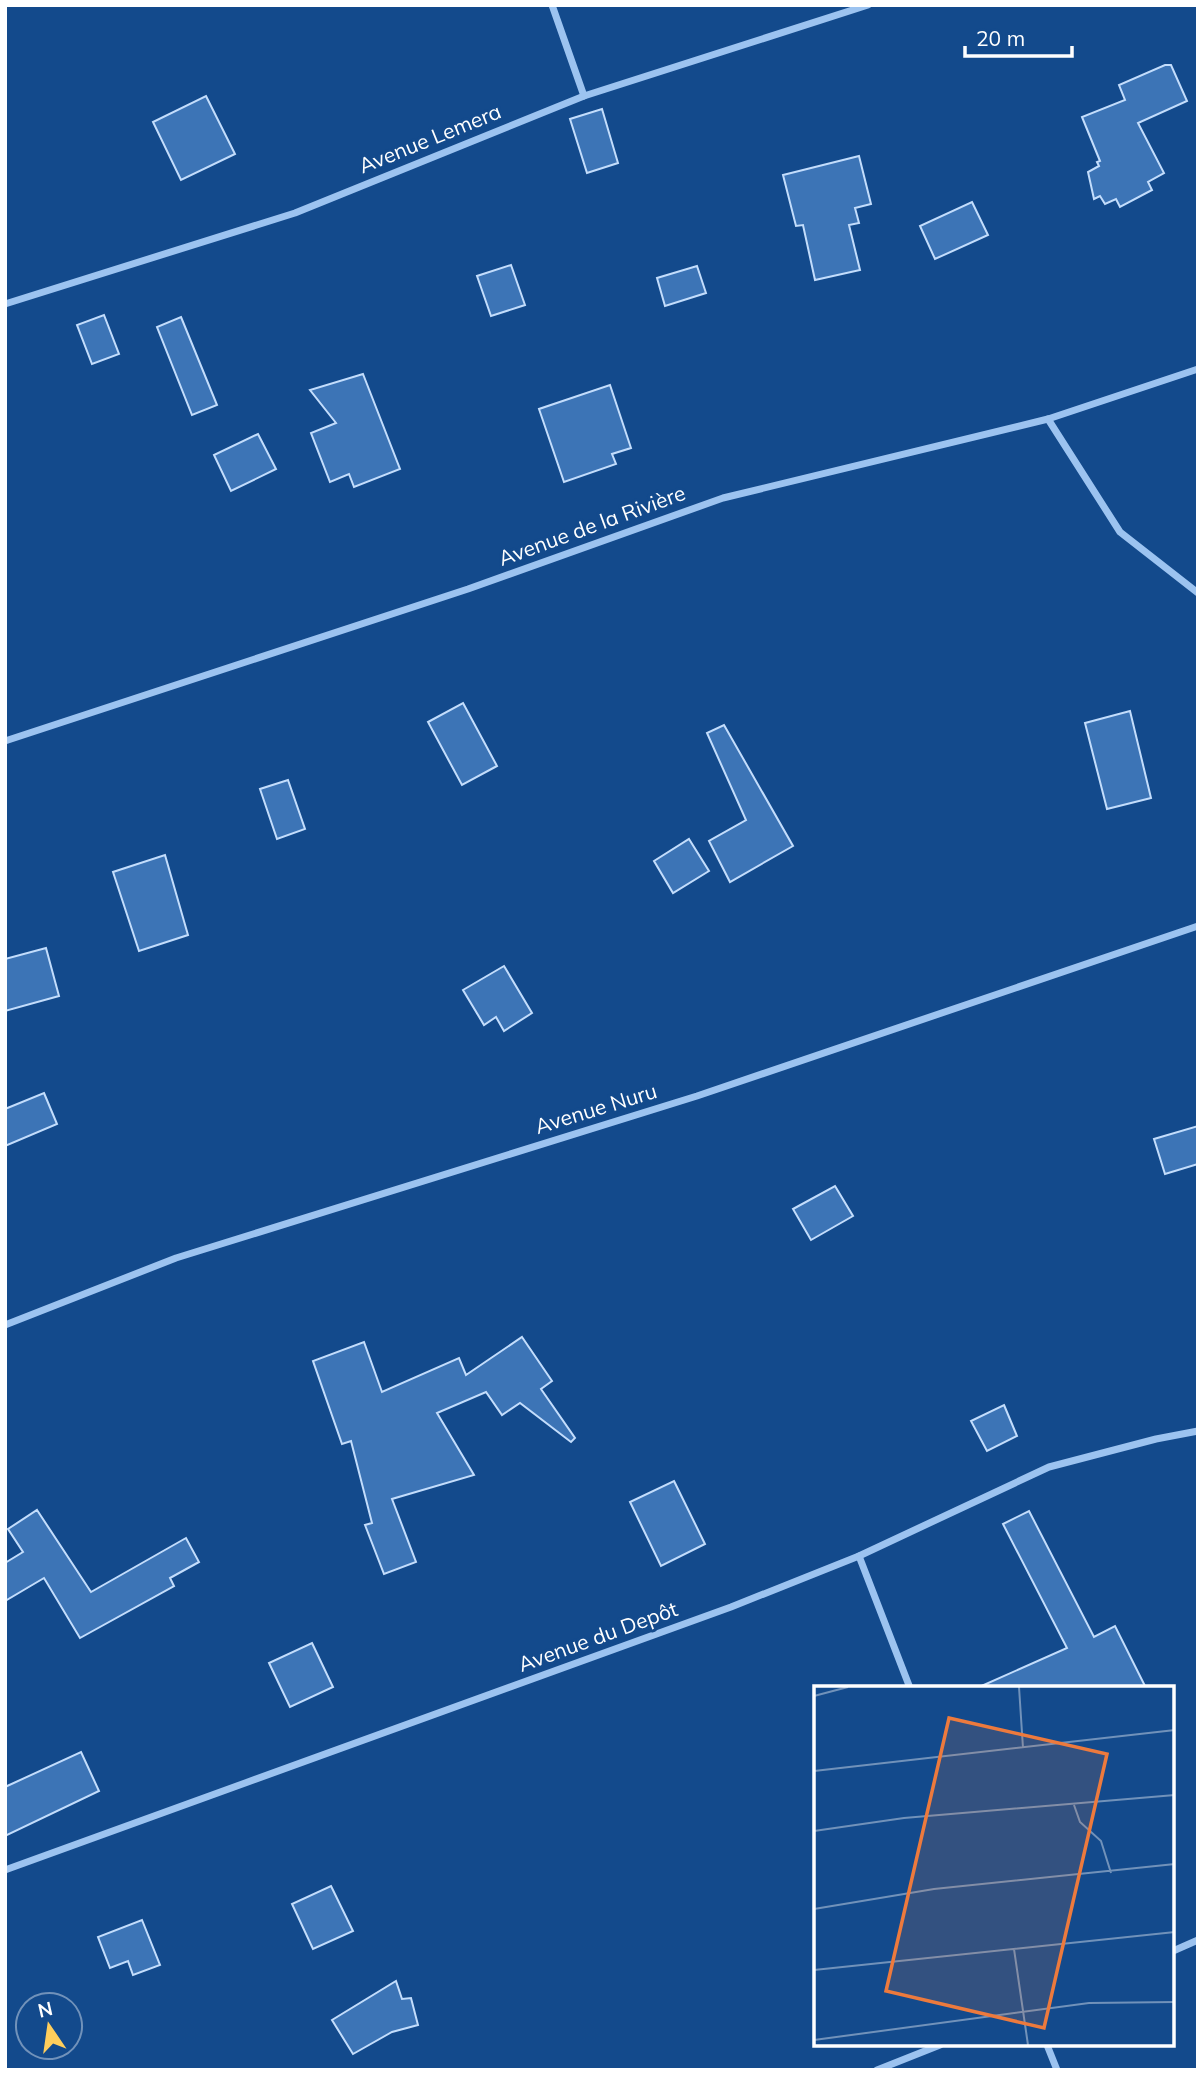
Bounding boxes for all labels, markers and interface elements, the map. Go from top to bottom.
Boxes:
scale bar [965,14,1072,58]
text: 20 m [976,25,1025,51]
street label: Avenue Lemera [355,98,505,178]
street label: Avenue de la Rivière [495,479,689,571]
street label: Avenue Nuru [532,1077,660,1139]
street label: Avenue du Depôt [514,1595,681,1677]
inset map [814,1686,1175,2047]
north arrow [14,1991,84,2061]
text: N [35,1996,55,2023]

